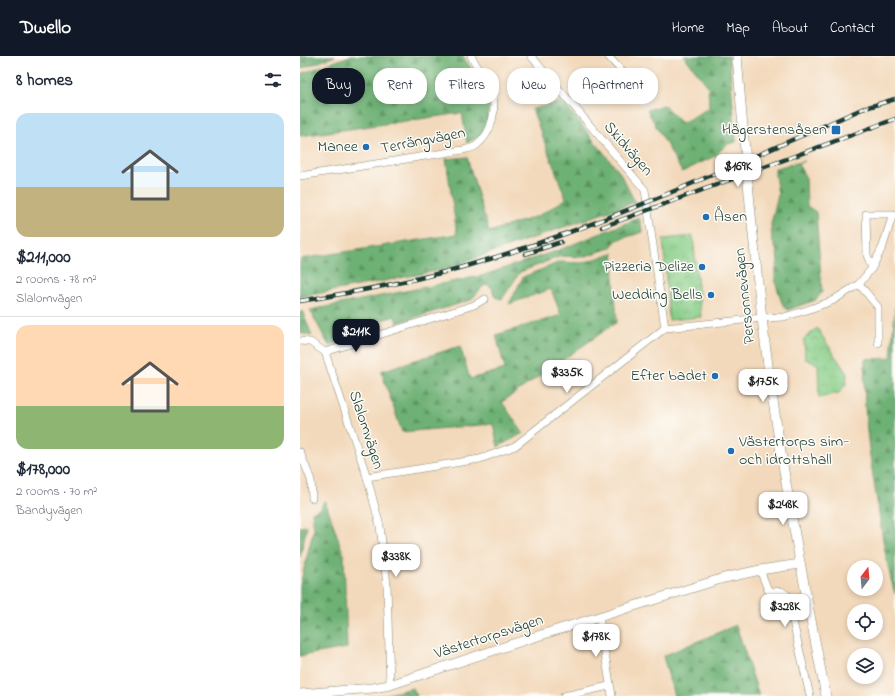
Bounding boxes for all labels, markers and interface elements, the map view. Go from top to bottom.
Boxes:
text: Dwello [20,15,71,42]
text: Home [672,18,704,39]
text: Map [726,18,750,39]
text: About [772,18,808,39]
text: Contact [830,18,875,39]
text: 8 homes [16,68,73,93]
chip: Buy [312,68,365,104]
chip: Rent [373,68,427,104]
chip: Filters [435,68,499,104]
chip: New [507,68,560,104]
chip: Apartment [568,68,658,104]
icon: filters [262,69,284,91]
street label: Skidvägen [597,116,659,182]
place label: Hägerstensåsen [722,118,827,142]
street label: Terrängvägen [379,121,468,161]
marker: Hägerstensåsen [830,124,842,136]
place label: Manee [317,135,359,159]
icon: home [114,139,186,211]
marker: Manee [361,142,371,152]
pin: $169K [710,154,766,188]
text: $169K [724,157,752,176]
place label: Åsen [714,205,747,229]
marker: Åsen [701,212,711,222]
text: $211,000 [16,245,71,270]
street label: Personnevägen [728,247,762,345]
place label: Pizzeria Delize [603,255,695,279]
marker: Pizzeria Delize [697,262,707,272]
text: 2 rooms · 78 m² [16,270,97,289]
place label: Wedding Bells [612,283,703,307]
text: Slalomvägen [16,289,82,308]
marker: Wedding Bells [706,290,716,300]
pin: $211K [328,319,384,353]
text: $211K [342,322,370,341]
icon: home [114,351,186,423]
pin: $335K [539,360,595,394]
text: $335K [551,363,583,382]
place label: Efter badet [630,364,708,388]
pin: $175K [735,369,791,403]
marker: Efter badet [710,371,720,381]
text: $175K [747,372,779,391]
street label: Slalomvägen [342,388,390,473]
place label: Västertorps sim- och idrottshall [738,430,849,472]
marker: Västertorps sim- och idrottshall [726,446,736,456]
text: $178,000 [16,457,70,482]
text: 2 rooms · 70 m² [16,482,97,501]
pin: $248K [755,492,811,526]
text: $248K [768,495,798,514]
text: Bandyvägen [16,501,82,520]
pin: $338K [368,544,424,578]
text: $338K [381,547,411,566]
north arrow [847,560,883,596]
map controls [847,560,883,684]
pin: $328K [757,594,813,628]
text: $328K [770,597,800,616]
button: locate [847,604,883,640]
street label: Västertorpsvägen [430,608,547,666]
pin: $178K [568,624,624,658]
text: $178K [582,627,610,646]
button: layers [847,648,883,684]

